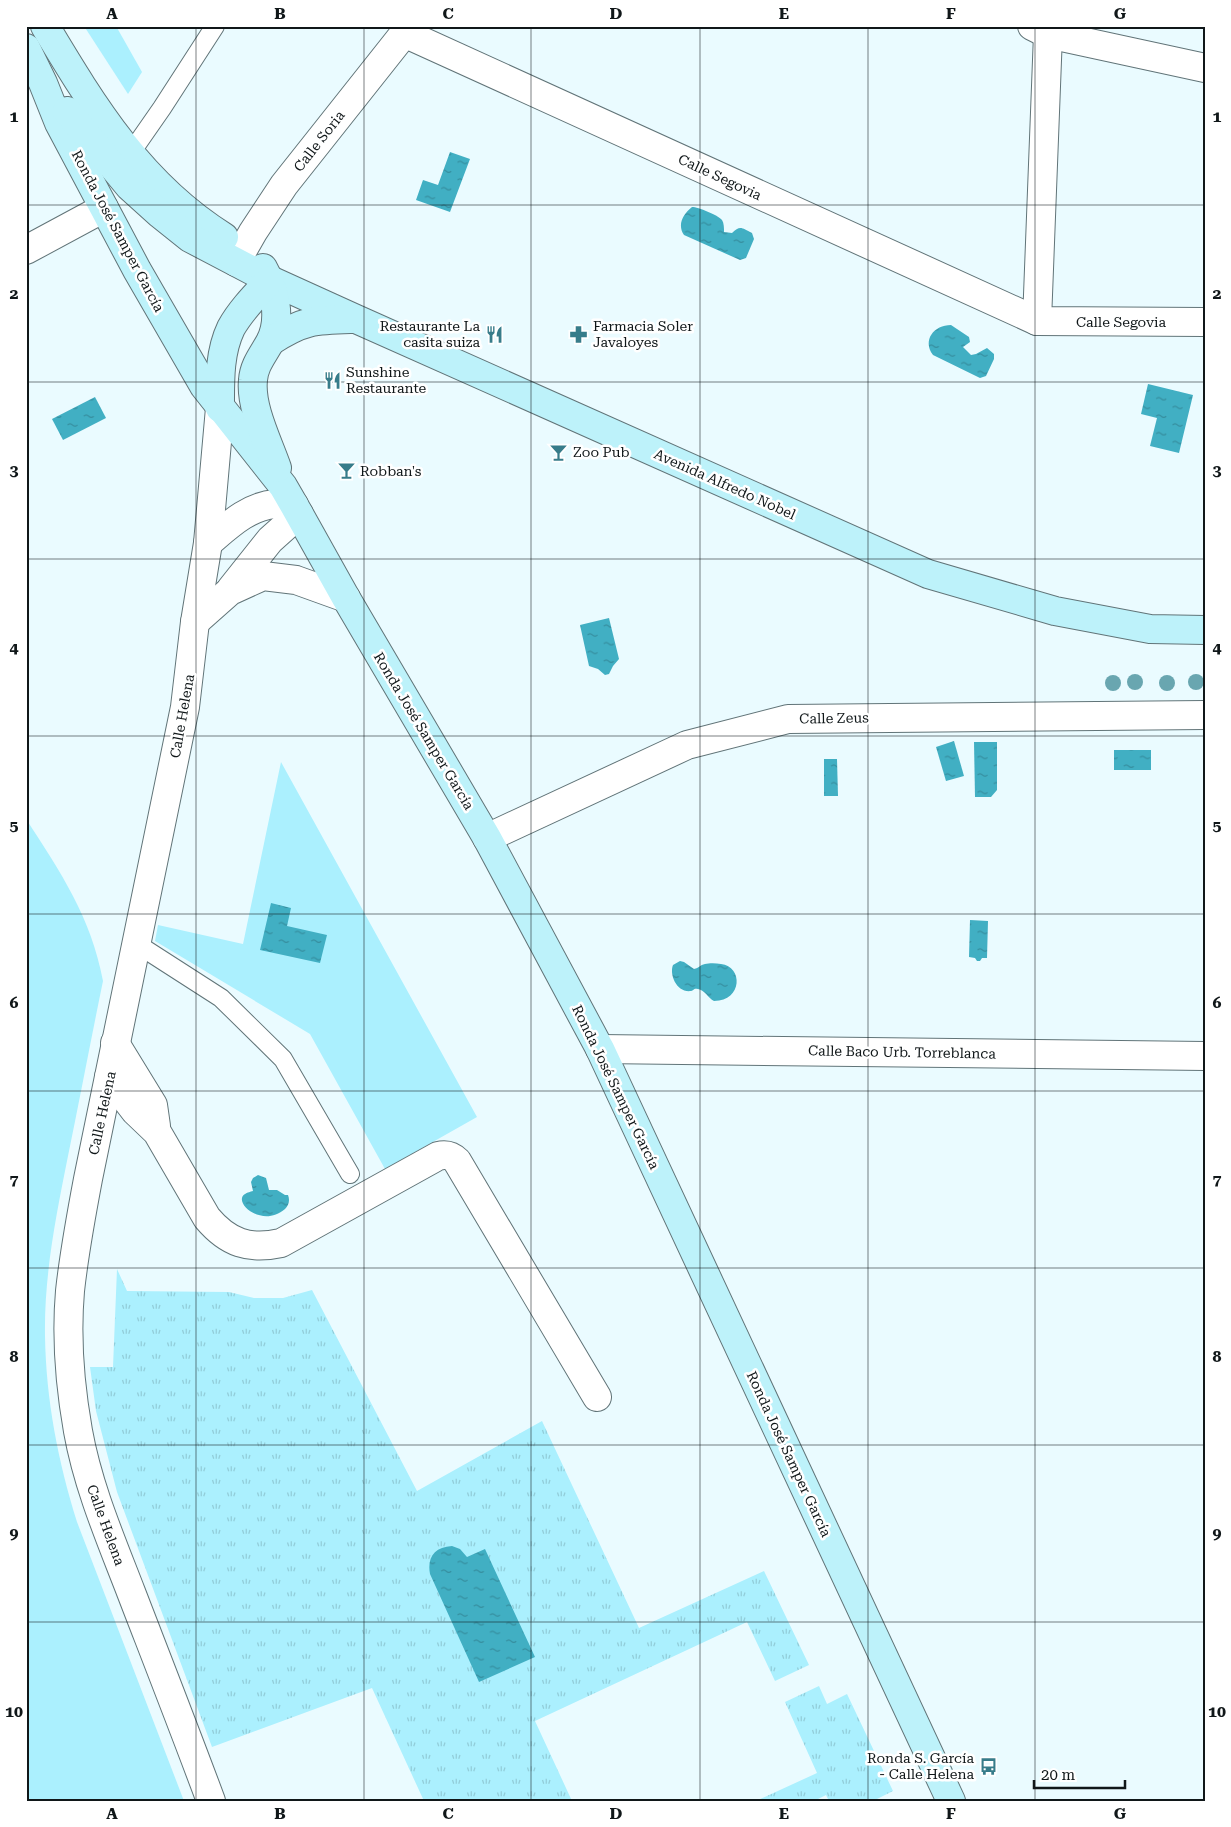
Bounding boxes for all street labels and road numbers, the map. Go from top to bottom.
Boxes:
street label: Calle Soria [290,107,348,175]
street label: Ronda José Samper García [68,147,168,315]
street label: Calle Segovia [676,151,765,203]
street label: Calle Segovia [1076,314,1166,330]
street label: Avenida Alfredo Nobel [652,446,799,523]
street label: Ronda José Samper García [371,649,478,813]
street label: Calle Helena [167,672,197,759]
street label: Calle Zeus [799,709,869,727]
street label: Ronda José Samper García [569,1002,663,1172]
street label: Calle Baco Urb. Torreblanca [808,1042,996,1062]
street label: Calle Helena [85,1069,119,1156]
street label: Ronda José Samper García [744,1369,835,1540]
street label: Calle Helena [84,1482,128,1568]

